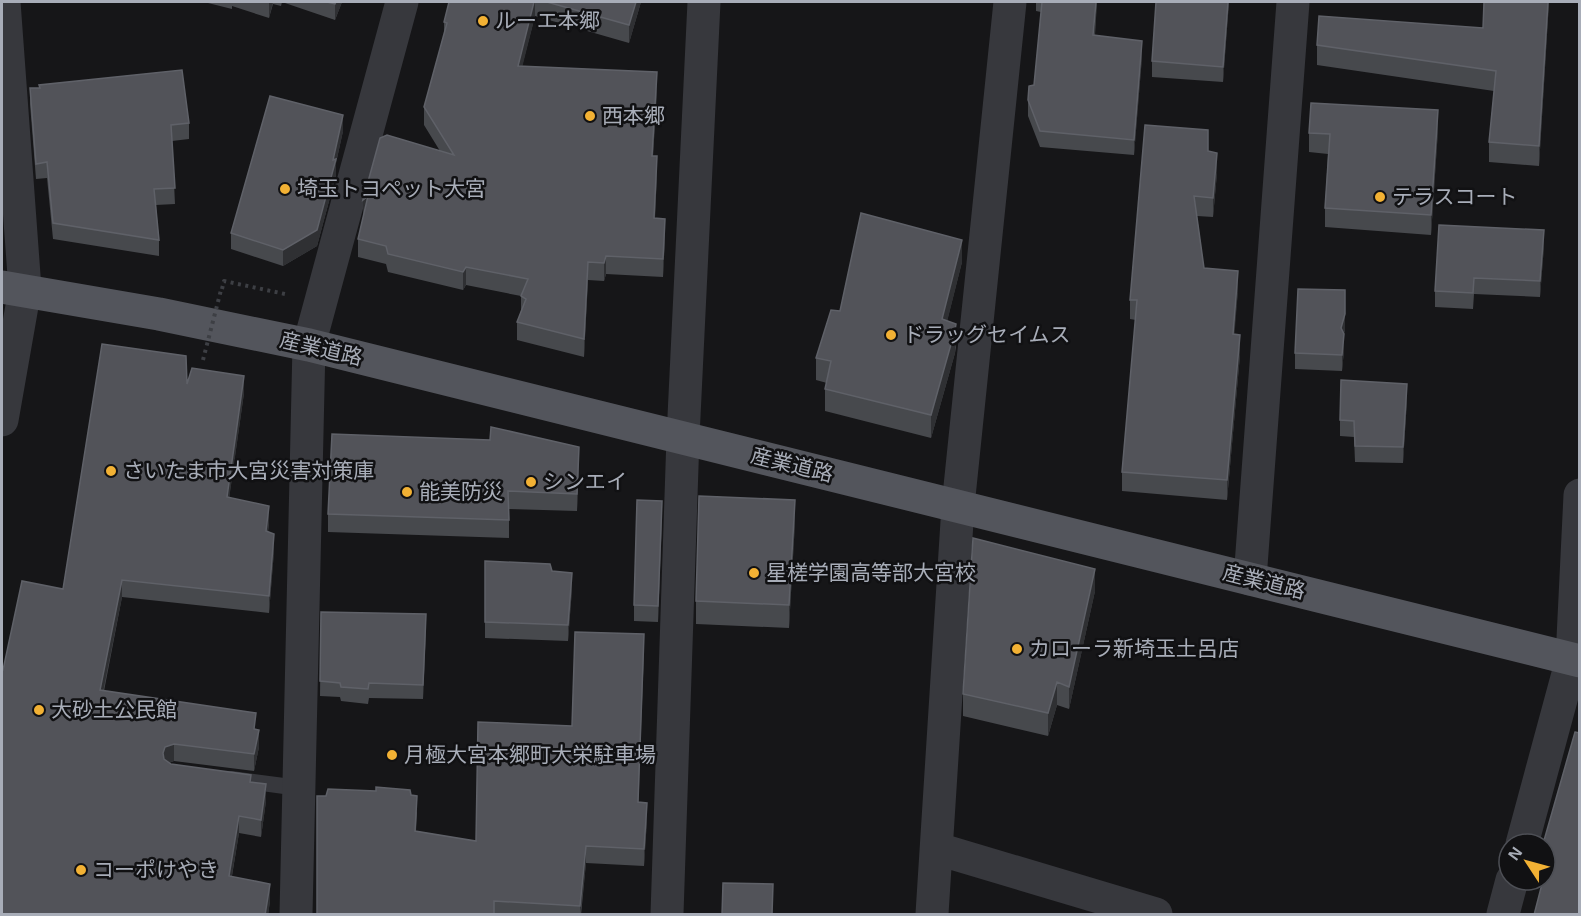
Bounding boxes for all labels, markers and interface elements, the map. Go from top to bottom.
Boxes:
place label: ルーエ本郷 [495,9,600,32]
marker: ルーエ本郷 [476,14,490,28]
place label: 西本郷 [602,104,665,127]
marker: 西本郷 [583,109,597,123]
place label: 埼玉トヨペット大宮 [297,177,486,200]
marker: 埼玉トヨペット大宮 [278,182,292,196]
place label: テラスコート [1392,185,1518,208]
marker: テラスコート [1373,190,1387,204]
place label: ドラッグセイムス [903,323,1071,346]
street label: 産業道路 [278,328,365,369]
marker: ドラッグセイムス [884,328,898,342]
street label: 産業道路 [749,443,836,486]
place label: さいたま市大宮災害対策庫 [123,459,374,482]
marker: さいたま市大宮災害対策庫 [104,464,118,478]
place label: シンエイ [543,470,627,493]
marker: シンエイ [524,475,538,489]
place label: 能美防災 [419,480,503,503]
marker: 能美防災 [400,485,414,499]
street label: 産業道路 [1221,560,1308,603]
place label: 星槎学園高等部大宮校 [766,561,976,584]
marker: 星槎学園高等部大宮校 [747,566,761,580]
place label: カローラ新埼玉土呂店 [1029,637,1239,660]
marker: カローラ新埼玉土呂店 [1010,642,1024,656]
place label: 大砂土公民館 [51,698,177,721]
marker: 大砂土公民館 [32,703,46,717]
place label: 月極大宮本郷町大栄駐車場 [404,743,656,766]
marker: 月極大宮本郷町大栄駐車場 [385,748,399,762]
north arrow [1497,832,1557,892]
text: N [1505,844,1526,863]
place label: コーポけやき [93,858,219,881]
marker: コーポけやき [74,863,88,877]

